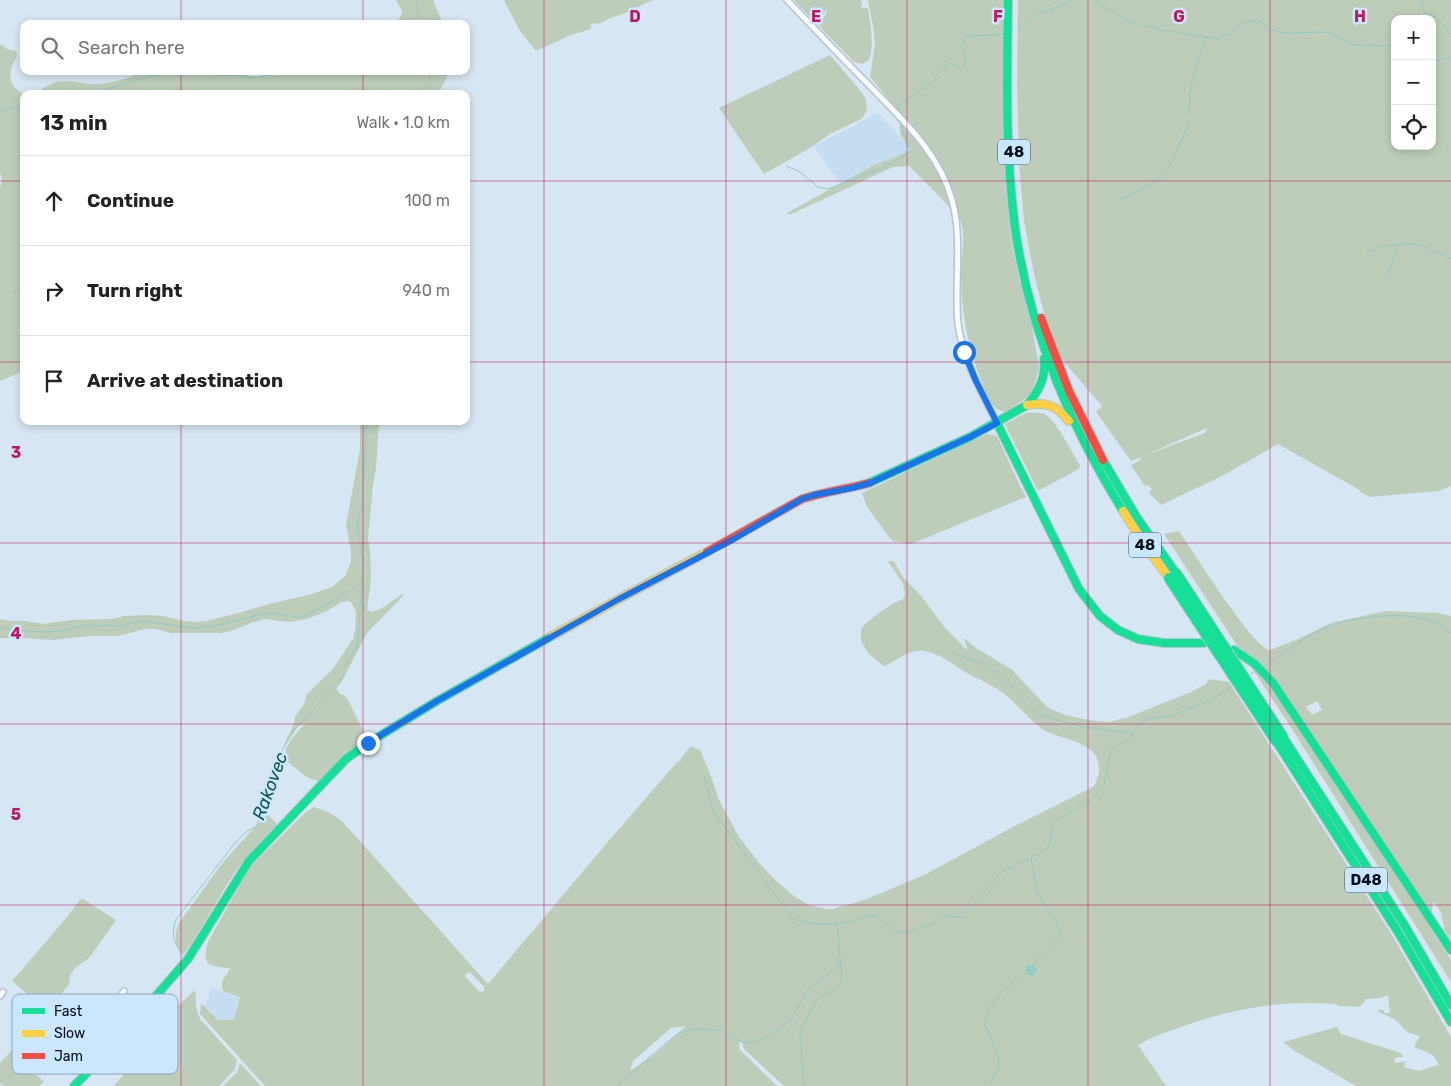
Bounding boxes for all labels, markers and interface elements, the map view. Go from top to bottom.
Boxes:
text: D [629,7,641,26]
text: E [811,7,821,26]
text: F [993,7,1003,26]
text: G [1173,7,1185,26]
text: H [1354,7,1366,26]
map controls [1391,15,1436,150]
button: + [1391,15,1436,60]
search box [20,20,470,75]
icon: search [38,34,66,62]
text: Search here [78,36,185,59]
button: − [1391,60,1436,105]
button: locate [1391,105,1436,150]
text: 13 min [40,110,108,135]
text: Walk · 1.0 km [356,113,450,132]
road number: 48 [998,140,1030,164]
icon: ahead [40,187,68,215]
text: Continue [87,189,174,212]
text: 100 m [405,191,450,210]
icon: right [40,277,68,305]
text: Turn right [87,279,182,302]
text: 940 m [403,281,450,300]
route start [953,341,976,364]
icon: arrive [40,367,68,395]
text: Arrive at destination [87,369,283,392]
text: 3 [11,443,21,462]
road number: 48 [1129,532,1161,558]
text: 4 [11,624,22,643]
route end [357,732,380,755]
water label: Rakovec [248,749,292,823]
text: 5 [11,805,21,824]
road number: D48 [1345,868,1387,892]
legend [12,994,178,1074]
text: Fast [54,1003,83,1020]
text: Slow [54,1025,85,1042]
text: Jam [54,1048,83,1065]

